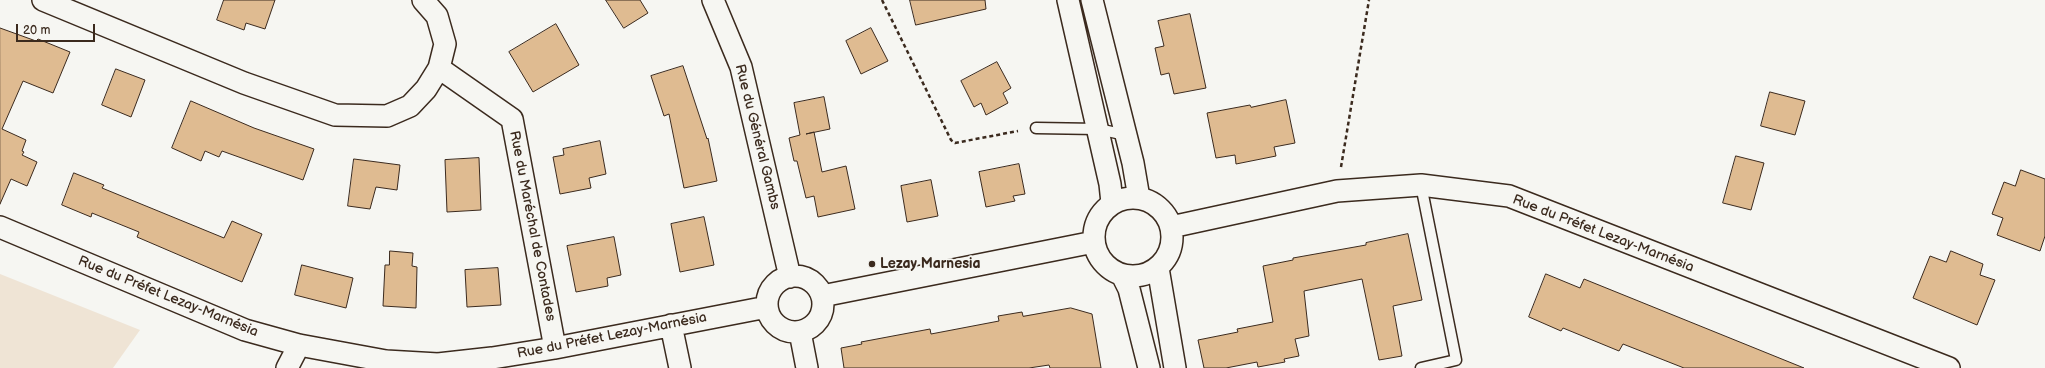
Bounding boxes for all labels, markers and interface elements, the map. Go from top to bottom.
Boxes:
scale bar [18,16,97,42]
text: 20 m [23,23,50,38]
street label: Rue du Général Gambs [731,63,783,211]
street label: Rue du Maréchal de Contades [505,129,559,323]
street label: Rue du Préfet Lezay-Marnésia [1510,192,1696,276]
street label: Rue du Préfet Lezay-Marnésia [75,253,261,341]
place label: Lezay Marnesia [880,256,981,272]
marker: Lezay Marnesia [867,259,877,269]
street label: Rue du Préfet Lezay-Marnésia [516,309,708,363]

